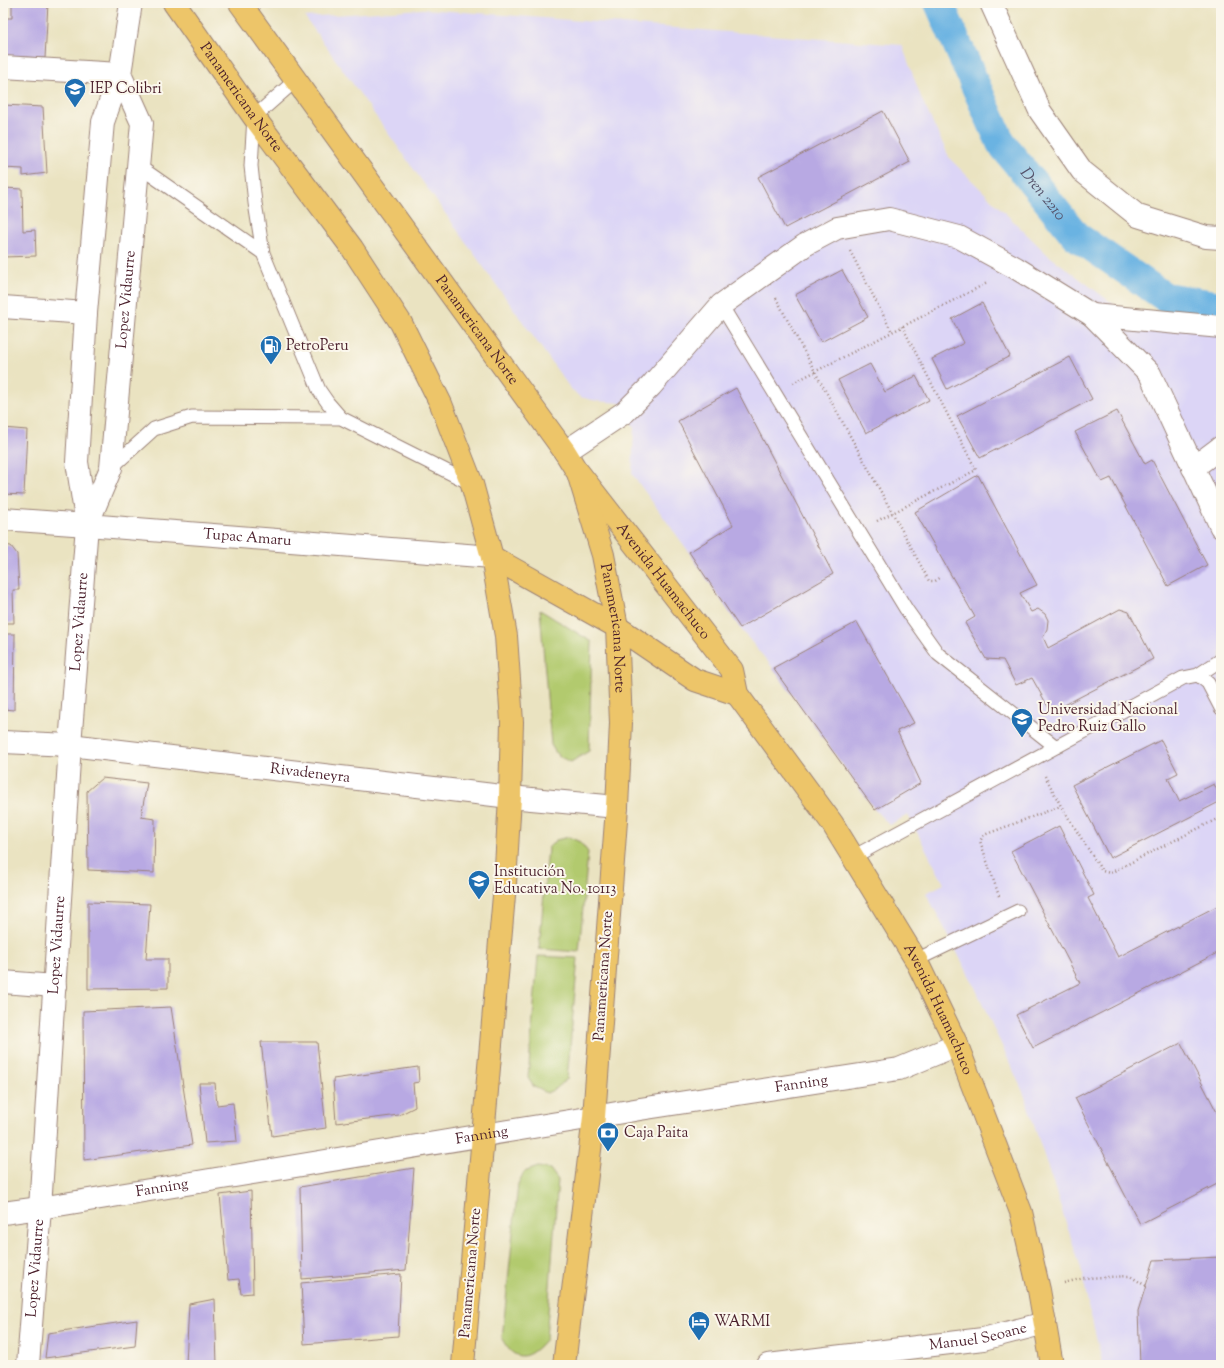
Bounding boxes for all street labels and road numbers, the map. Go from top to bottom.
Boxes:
street label: Panamericana Norte [195,38,288,157]
street label: Lopez Vidaurre [111,249,141,350]
street label: Panamericana Norte [430,271,524,389]
street label: Avenida Huamachuco [611,518,715,644]
street label: Tupac Amaru [202,524,293,552]
street label: Panamericana Norte [594,562,630,694]
street label: Lopez Vidaurre [65,572,94,672]
street label: Rivadeneyra [269,758,351,789]
street label: Lopez Vidaurre [43,895,71,995]
street label: Panamericana Norte [589,910,619,1042]
street label: Avenida Huamachuco [898,940,978,1078]
street label: Fanning [774,1070,829,1099]
street label: Fanning [454,1121,510,1150]
street label: Fanning [134,1173,190,1203]
street label: Panamericana Norte [455,1207,487,1339]
street label: Lopez Vidaurre [21,1218,50,1318]
street label: Manuel Seoane [928,1318,1029,1356]

